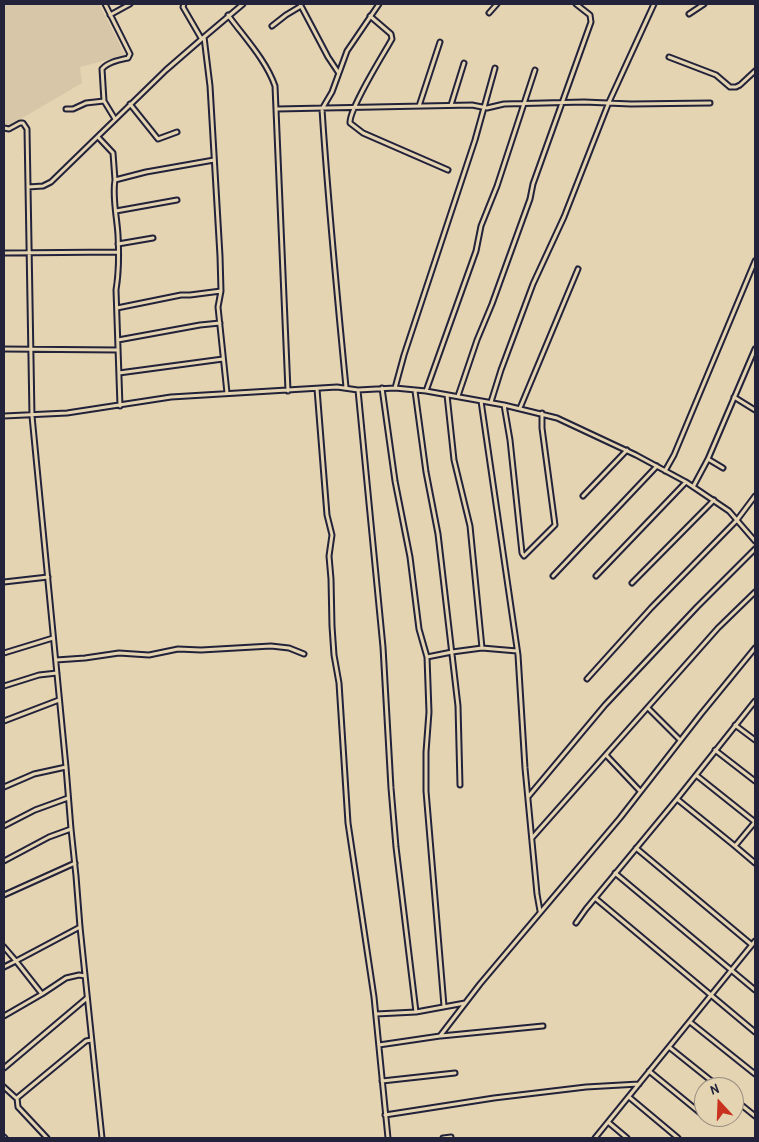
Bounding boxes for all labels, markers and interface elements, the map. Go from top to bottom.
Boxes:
north arrow [694,1077,744,1127]
text: N [707,1078,721,1099]

